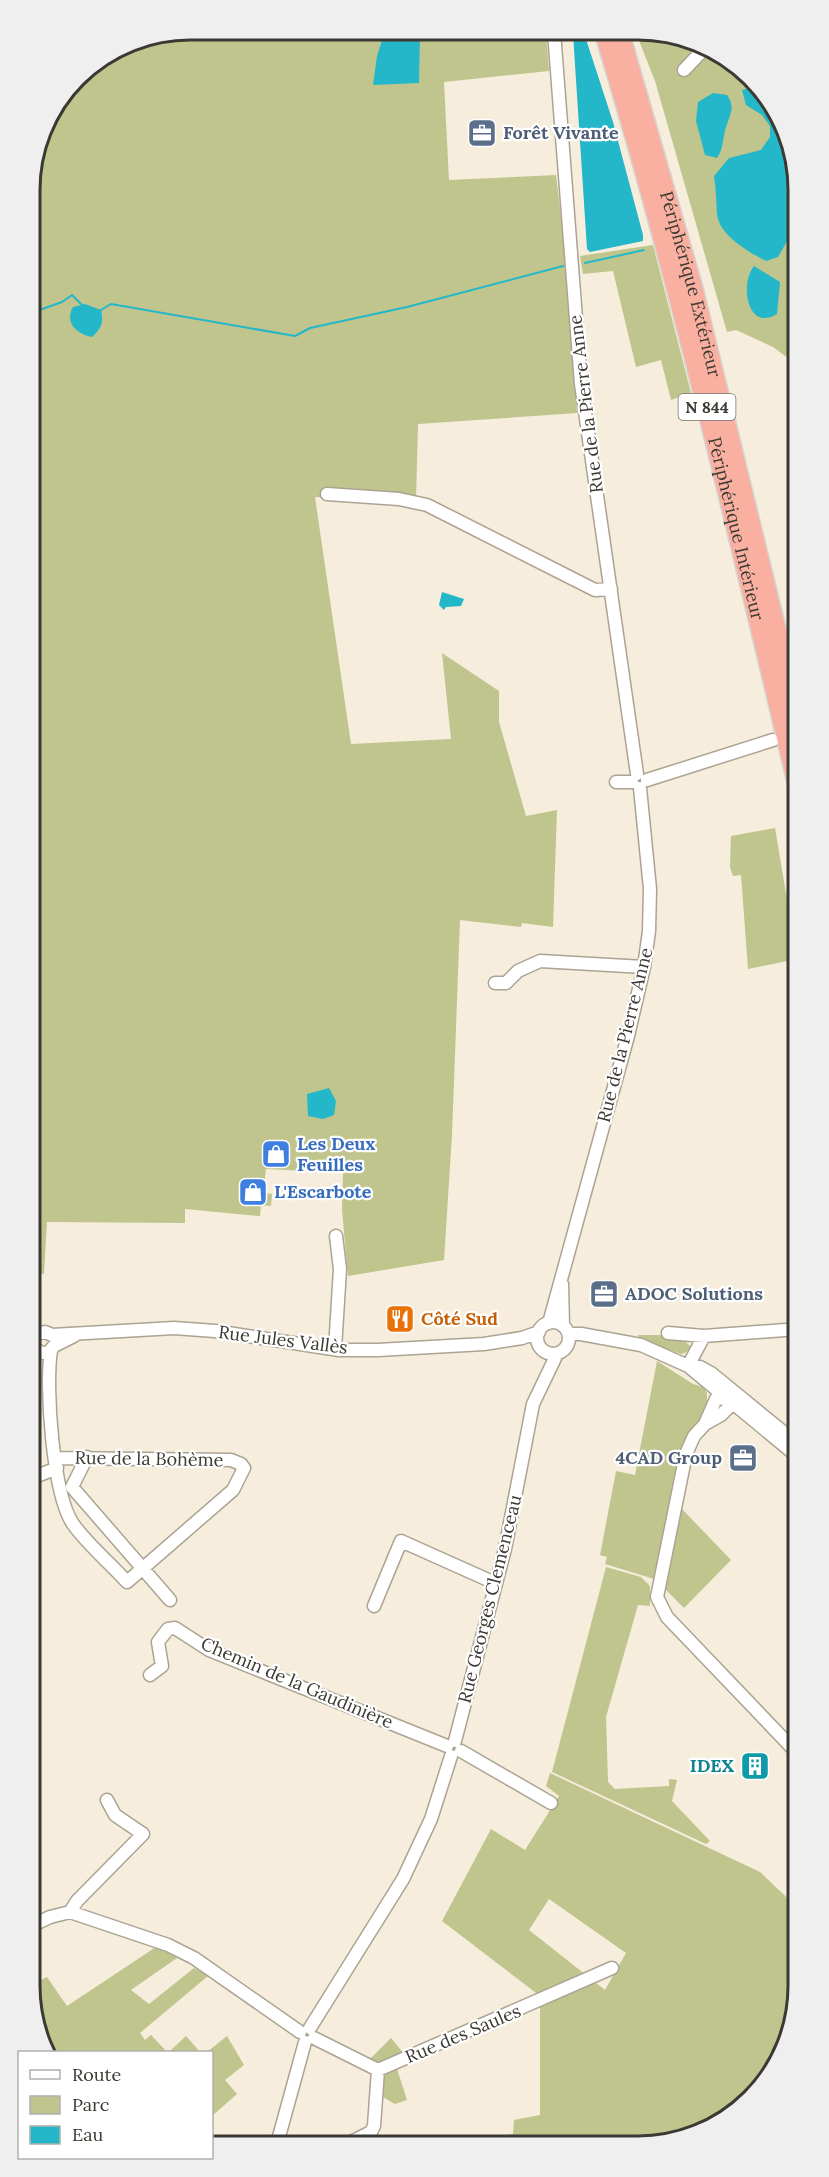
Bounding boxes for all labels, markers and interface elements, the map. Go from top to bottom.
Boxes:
office icon: Forêt Vivante [466,117,498,149]
place label: Forêt Vivante [503,121,619,144]
street label: Périphérique Extérieur [655,188,727,380]
street label: Rue de la Pierre Anne [563,313,608,494]
road number: N 844 [678,394,736,420]
street label: Périphérique Intérieur [703,435,770,623]
street label: Rue de la Pierre Anne [592,945,657,1125]
place label: Les Deux Feuilles [297,1132,375,1176]
shop icon: Les Deux Feuilles [260,1138,292,1170]
shop icon: L'Escarbote [237,1176,269,1208]
place label: L'Escarbote [274,1180,372,1203]
office icon: ADOC Solutions [588,1278,620,1310]
place label: ADOC Solutions [625,1282,763,1305]
restaurant icon: Côté Sud [384,1303,416,1335]
place label: Côté Sud [421,1307,498,1330]
street label: Rue Jules Vallès [217,1320,349,1359]
office icon: 4CAD Group [727,1442,759,1474]
street label: Rue de la Bohème [74,1446,224,1471]
place label: 4CAD Group [615,1446,722,1469]
street label: Rue Georges Clemenceau [452,1492,527,1705]
street label: Chemin de la Gaudinière [198,1632,397,1734]
building icon: IDEX [739,1750,771,1782]
place label: IDEX [690,1754,734,1777]
street label: Rue des Saules [402,1999,524,2068]
legend [18,2051,213,2159]
text: Route [72,2063,121,2086]
text: Parc [72,2093,109,2116]
text: Eau [72,2123,103,2146]

